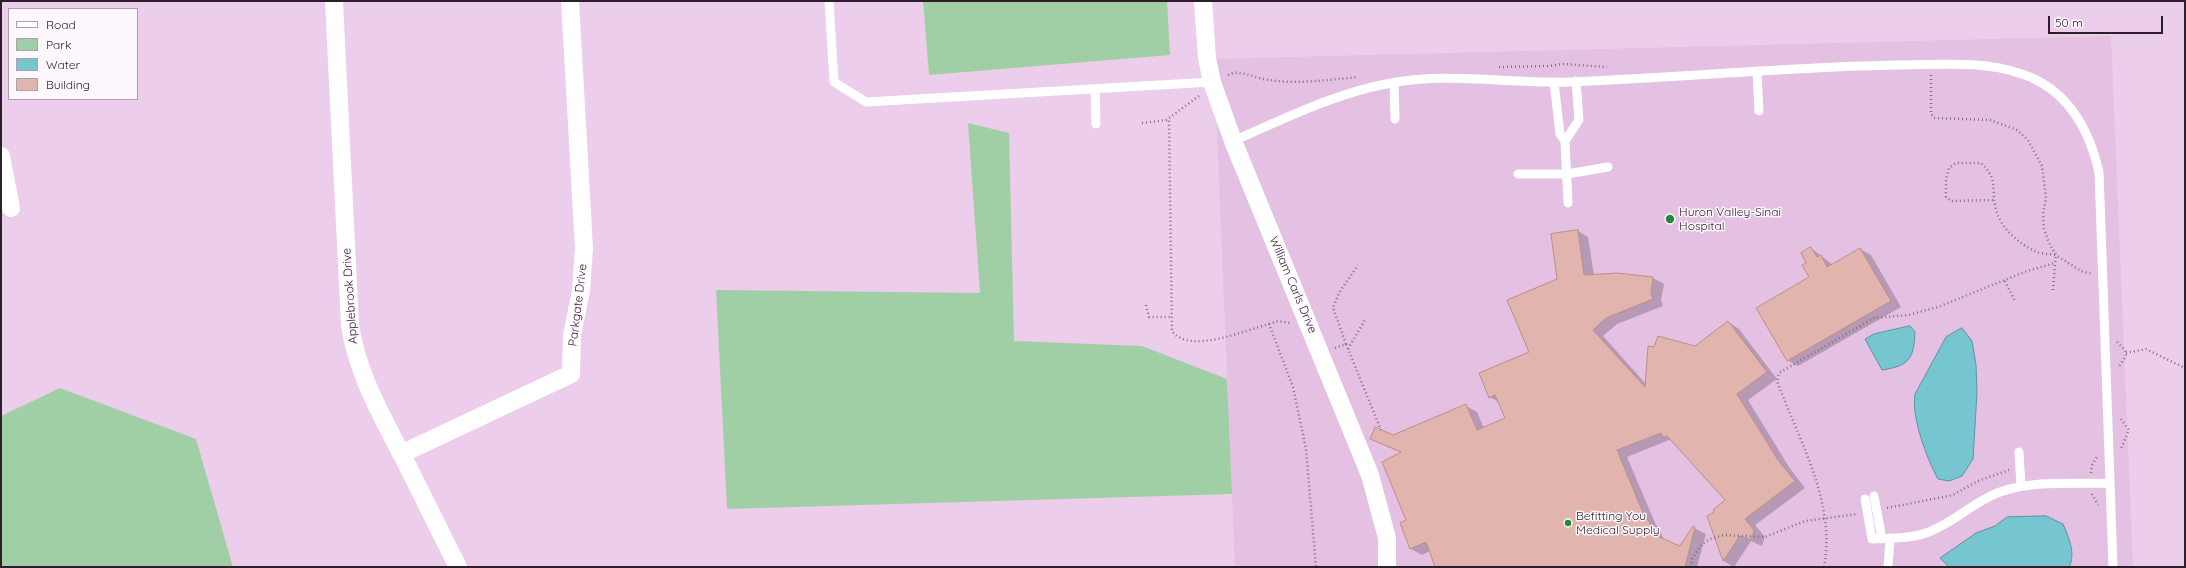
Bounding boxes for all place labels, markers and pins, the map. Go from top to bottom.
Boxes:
place label: Huron Valley-Sinai Hospital [1679,205,1781,233]
marker: Huron Valley-Sinai Hospital [1664,213,1676,225]
place label: Befitting You Medical Supply [1576,509,1660,537]
marker: Befitting You Medical Supply [1563,518,1573,528]

